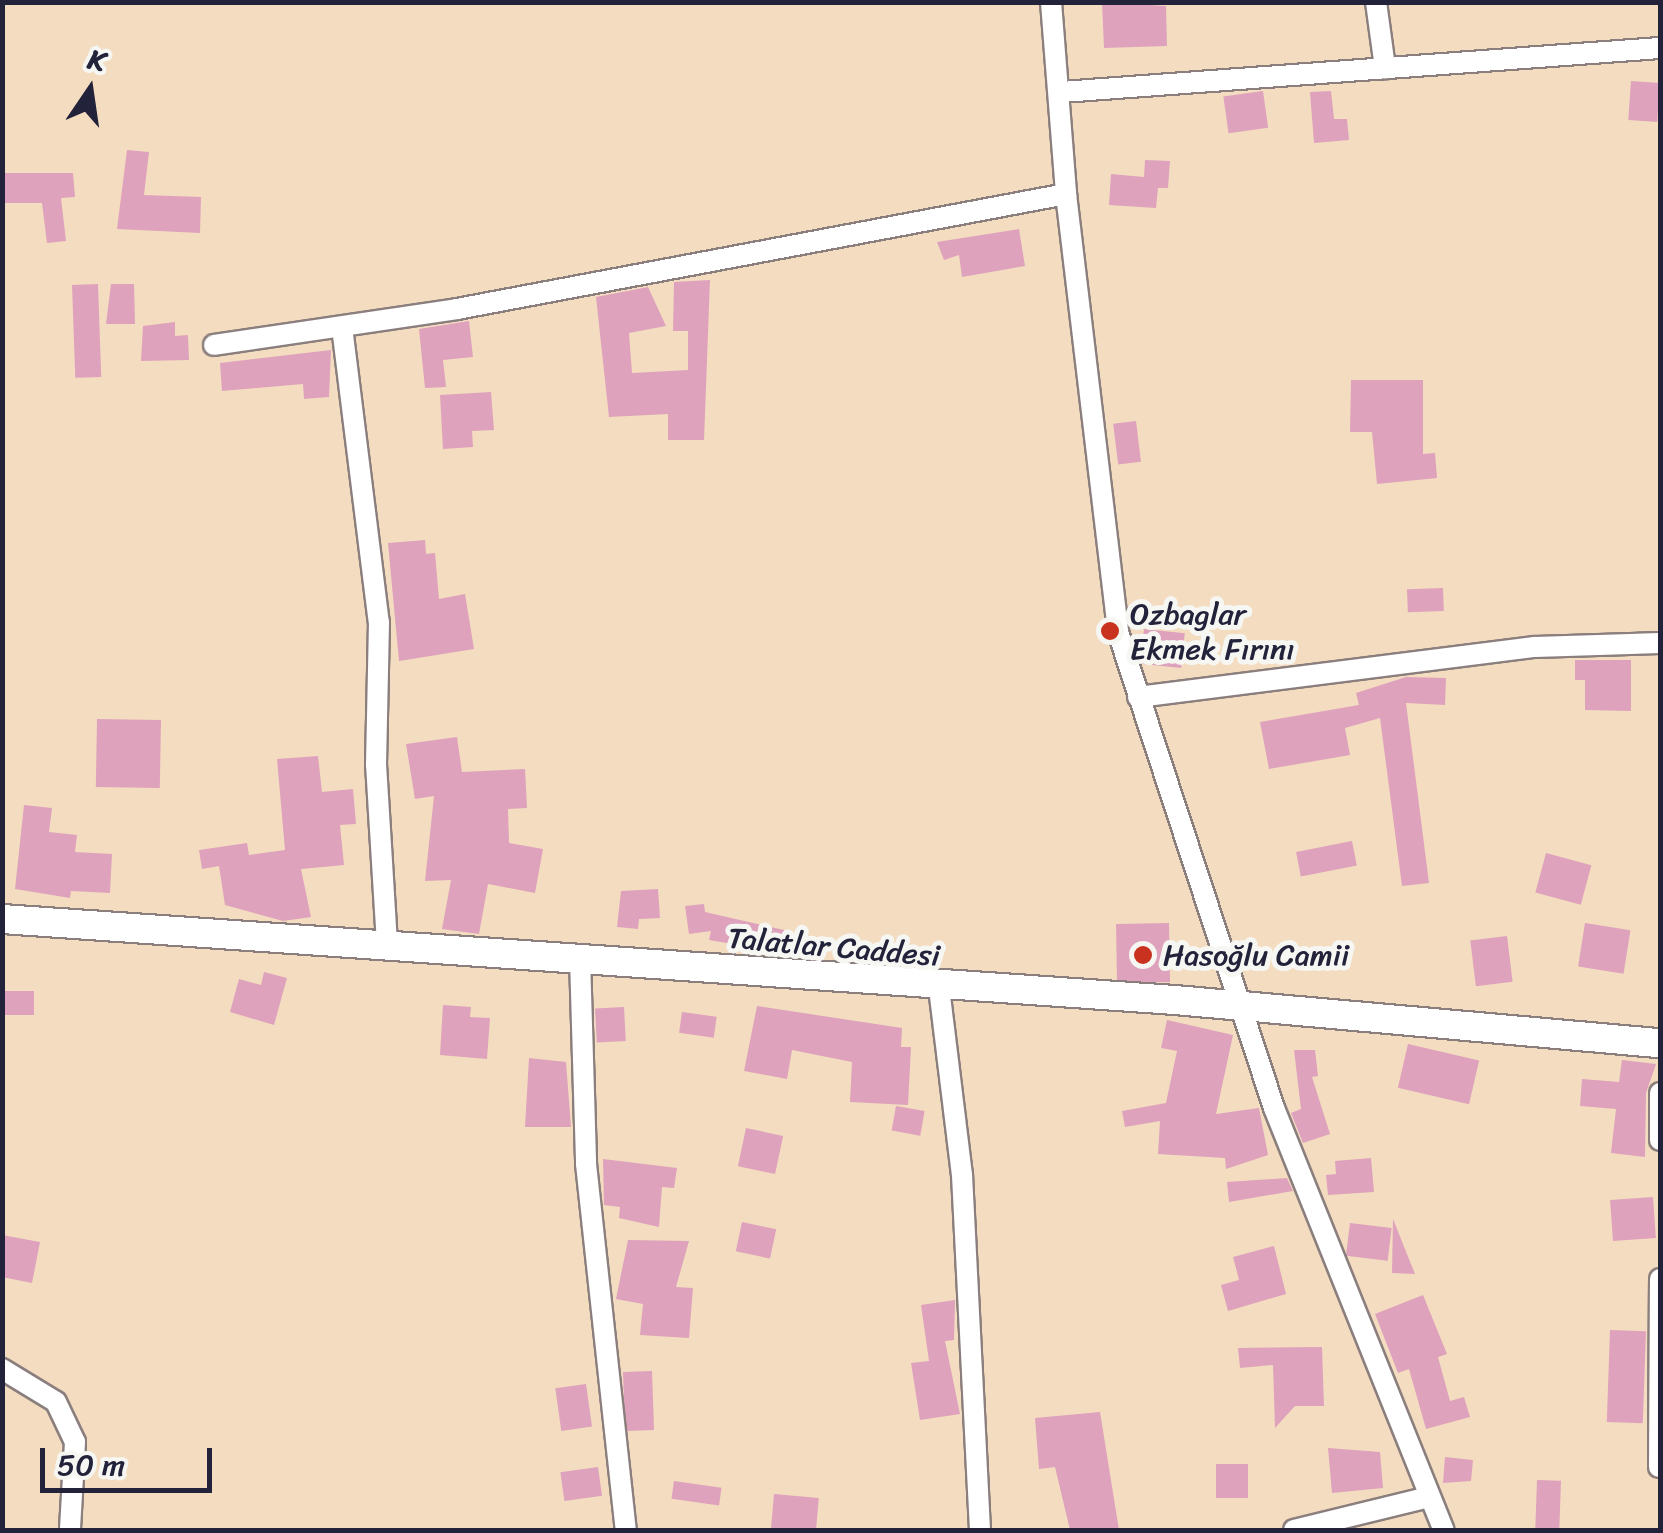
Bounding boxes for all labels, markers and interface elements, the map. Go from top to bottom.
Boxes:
text: K [83,34,111,86]
north arrow [40,40,140,140]
place label: Ozbaglar Ekmek Fırını [1130,596,1294,666]
marker: Ozbaglar Ekmek Fırını [1099,620,1121,642]
street label: Talatlar Caddesi [727,920,941,974]
place label: Hasoğlu Camii [1163,937,1349,973]
marker: Hasoğlu Camii [1132,944,1154,966]
scale bar [45,1428,218,1490]
text: 50 m [57,1438,125,1492]

